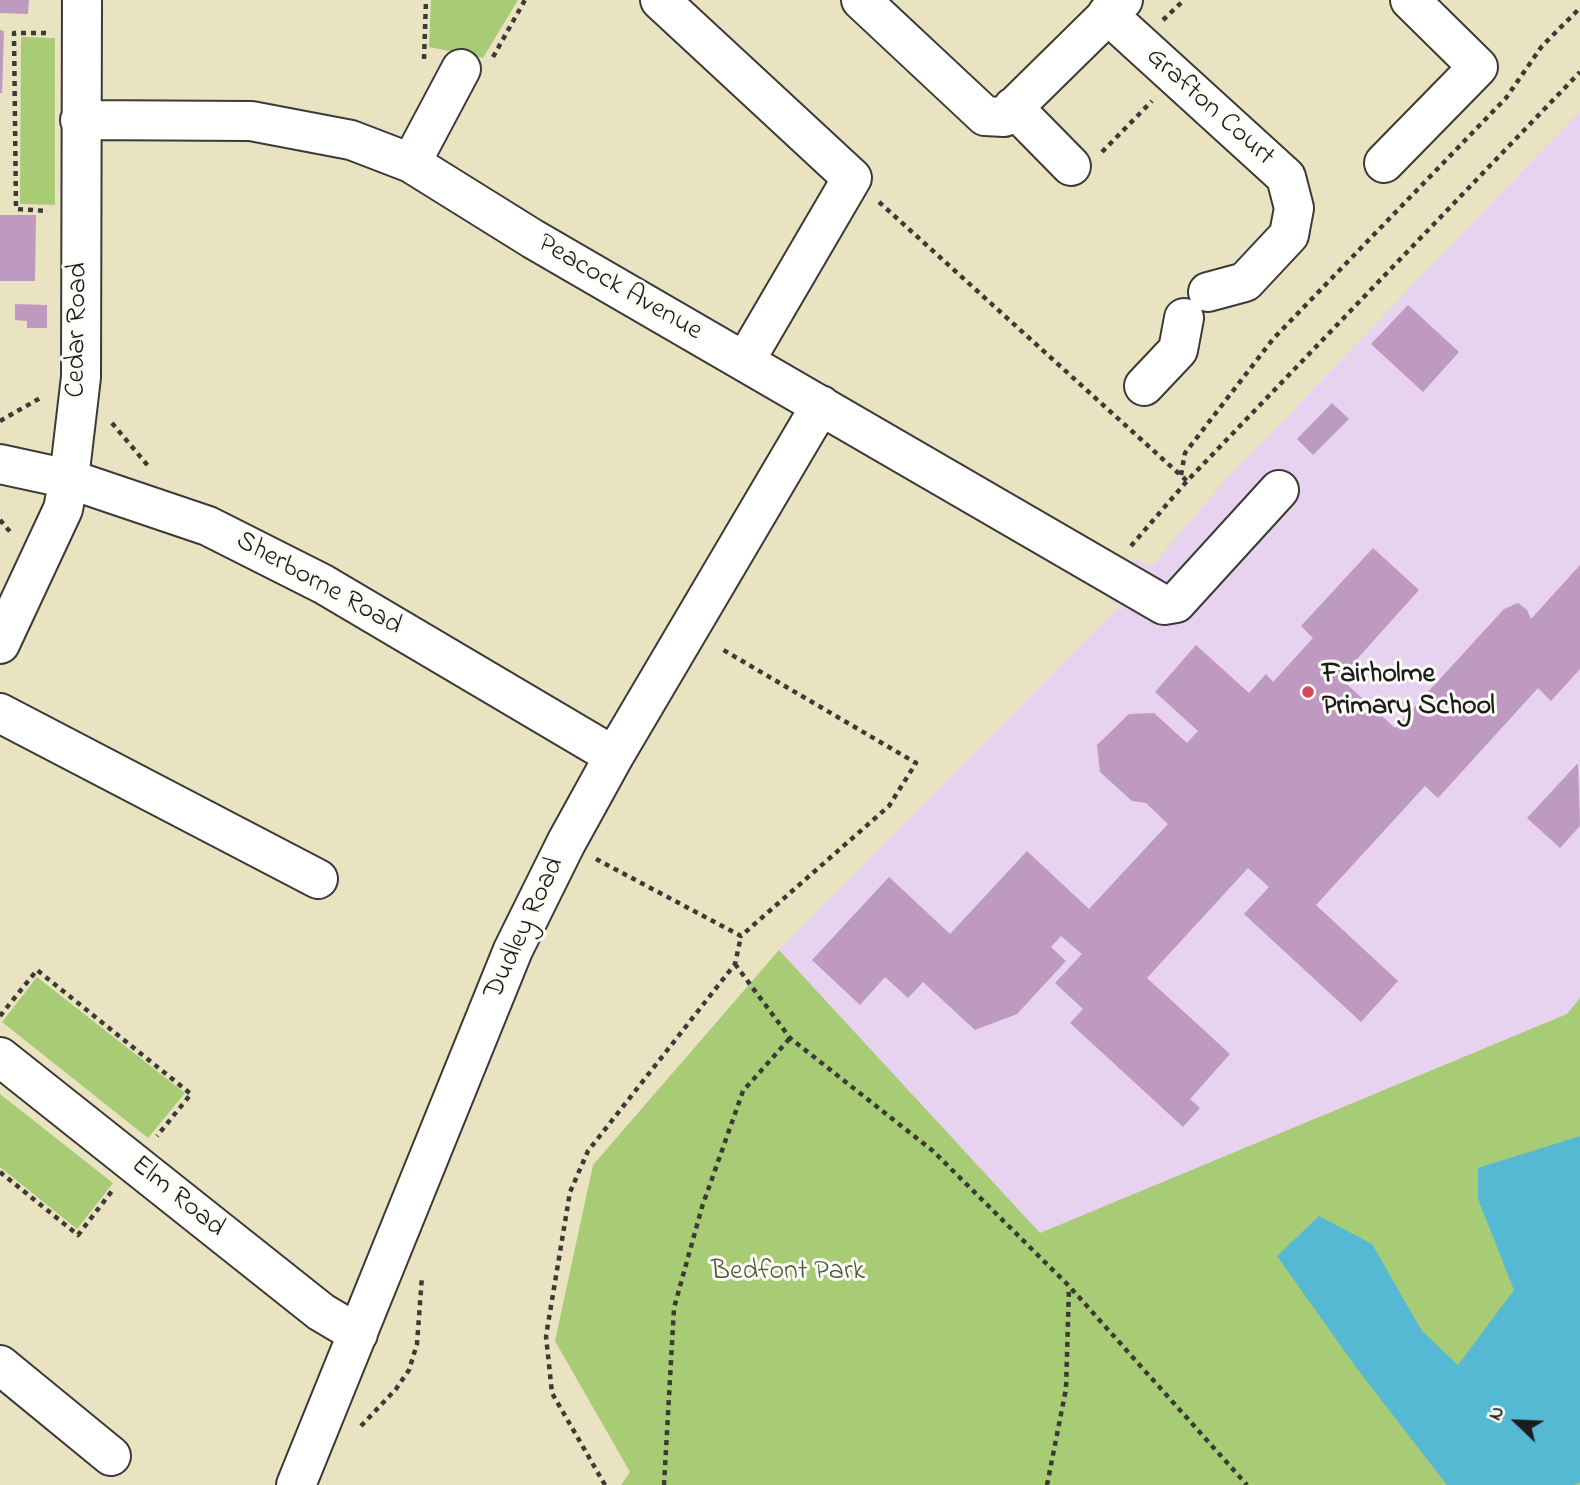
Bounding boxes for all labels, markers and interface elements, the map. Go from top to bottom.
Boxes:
street label: Grafton Court [1138,41,1280,175]
street label: Peacock Avenue [531,228,707,350]
street label: Cedar Road [61,262,97,398]
street label: Sherborne Road [229,526,407,644]
place label: Fairholme Primary School [1322,659,1495,725]
marker: Fairholme Primary School [1300,684,1316,700]
street label: Dudley Road [478,853,574,1005]
street label: Elm Road [123,1150,231,1246]
park label: Bedfont Park [711,1256,865,1290]
north arrow [1482,1387,1552,1457]
text: N [1482,1402,1512,1425]

